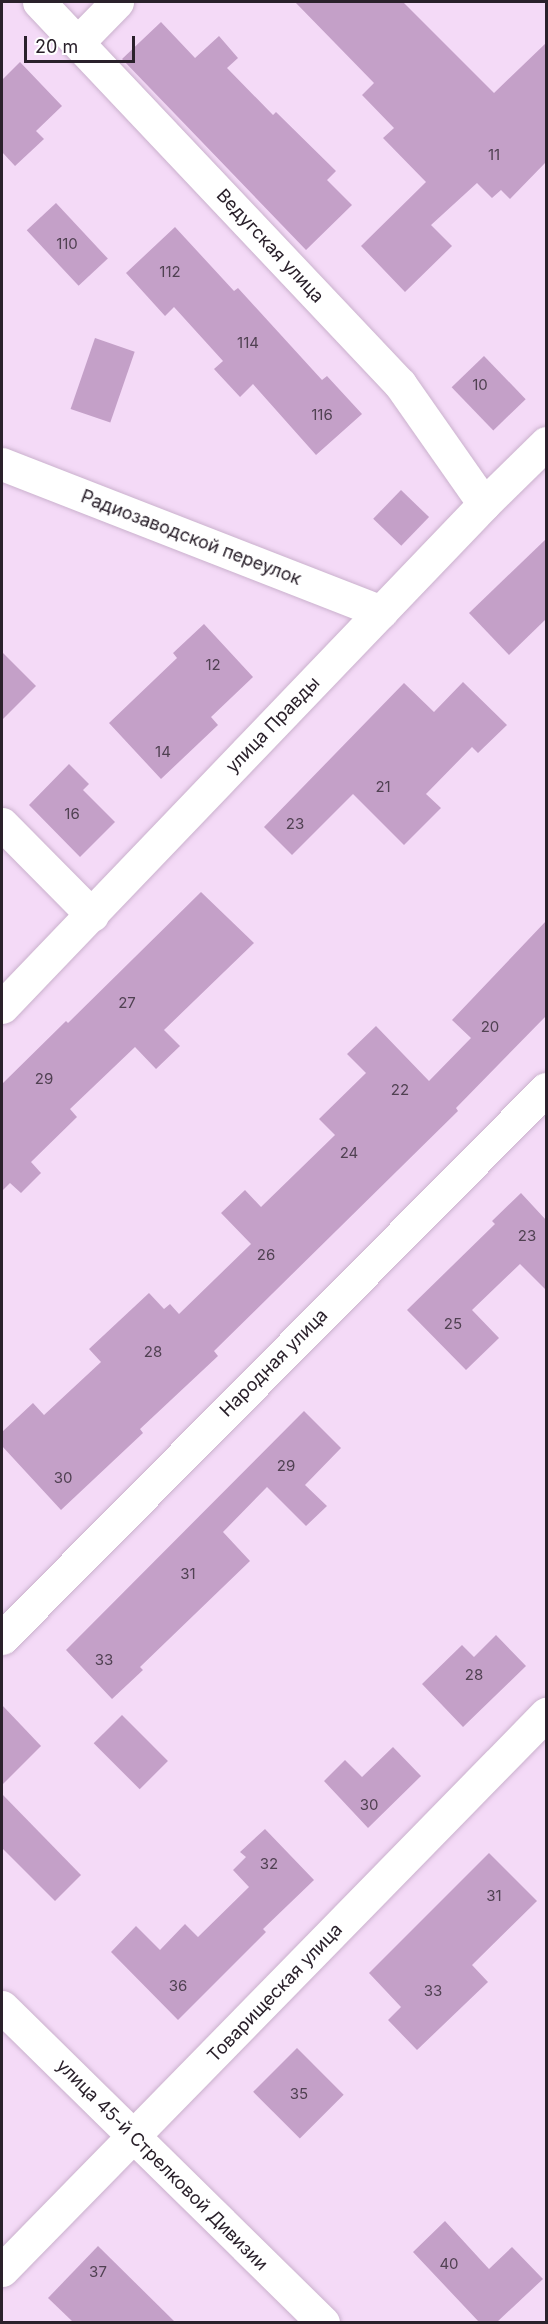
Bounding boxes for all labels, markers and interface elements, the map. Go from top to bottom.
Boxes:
scale bar [27,24,138,62]
text: 20 m [35,36,78,57]
house number: 11 [488,146,500,164]
street label: Ведугская улица [212,185,328,307]
house number: 110 [56,235,78,253]
house number: 112 [159,263,181,281]
house number: 114 [237,334,259,352]
house number: 10 [472,376,488,394]
house number: 116 [311,406,333,424]
street label: Радиозаводской переулок [78,486,304,590]
house number: 12 [205,656,221,674]
street label: улица Правды [222,672,324,778]
house number: 14 [155,743,171,761]
house number: 21 [375,778,391,796]
house number: 16 [64,805,80,823]
house number: 23 [286,815,304,833]
house number: 27 [118,994,136,1012]
house number: 20 [481,1018,499,1036]
house number: 29 [35,1070,53,1088]
house number: 22 [391,1081,409,1099]
house number: 24 [340,1144,358,1162]
house number: 23 [518,1227,536,1245]
house number: 26 [257,1246,275,1264]
street label: Народная улица [216,1305,332,1421]
house number: 25 [444,1315,462,1333]
house number: 28 [144,1343,162,1361]
house number: 29 [277,1457,295,1475]
house number: 30 [54,1469,72,1487]
house number: 31 [180,1565,196,1583]
house number: 33 [95,1651,113,1669]
house number: 28 [465,1666,483,1684]
house number: 30 [360,1796,378,1814]
house number: 32 [260,1855,278,1873]
house number: 31 [486,1887,502,1905]
street label: Товарищеская улица [203,1919,347,2067]
house number: 36 [169,1977,187,1995]
house number: 33 [424,1982,442,2000]
street label: улица 45-й Стрелковой Дивизии [52,2055,272,2275]
house number: 35 [290,2085,308,2103]
house number: 40 [439,2255,459,2273]
house number: 37 [89,2263,107,2281]

